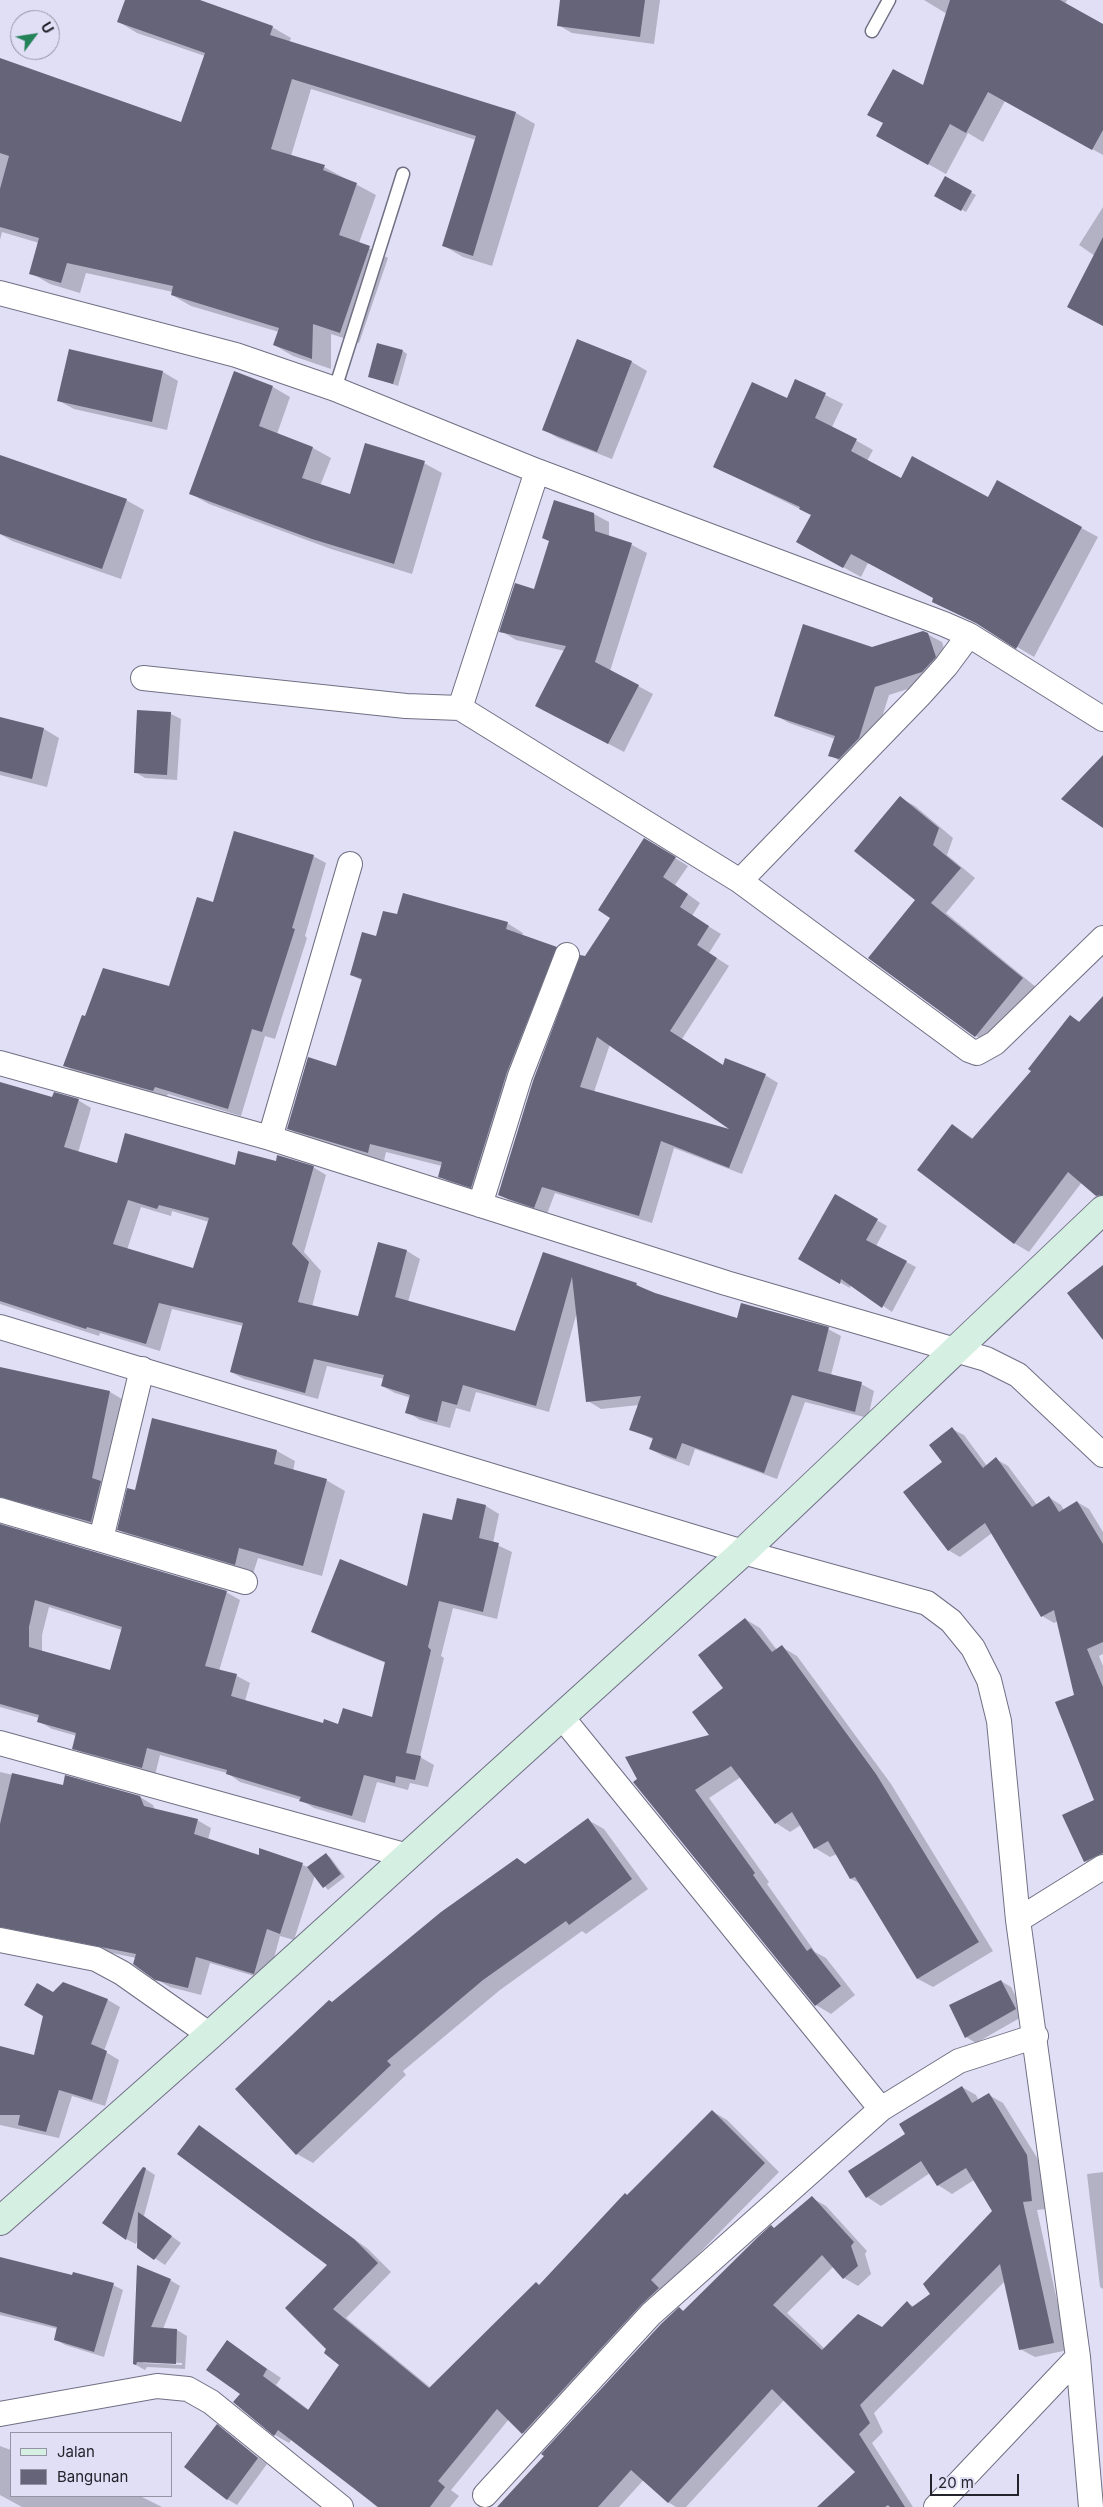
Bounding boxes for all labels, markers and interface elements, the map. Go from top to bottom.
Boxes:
north arrow [10,10,60,60]
text: U [38,19,57,36]
legend [10,2432,172,2497]
text: Jalan [57,2442,95,2461]
scale bar [933,2464,1022,2496]
text: Bangunan [57,2467,128,2486]
text: 20 m [938,2473,974,2492]

